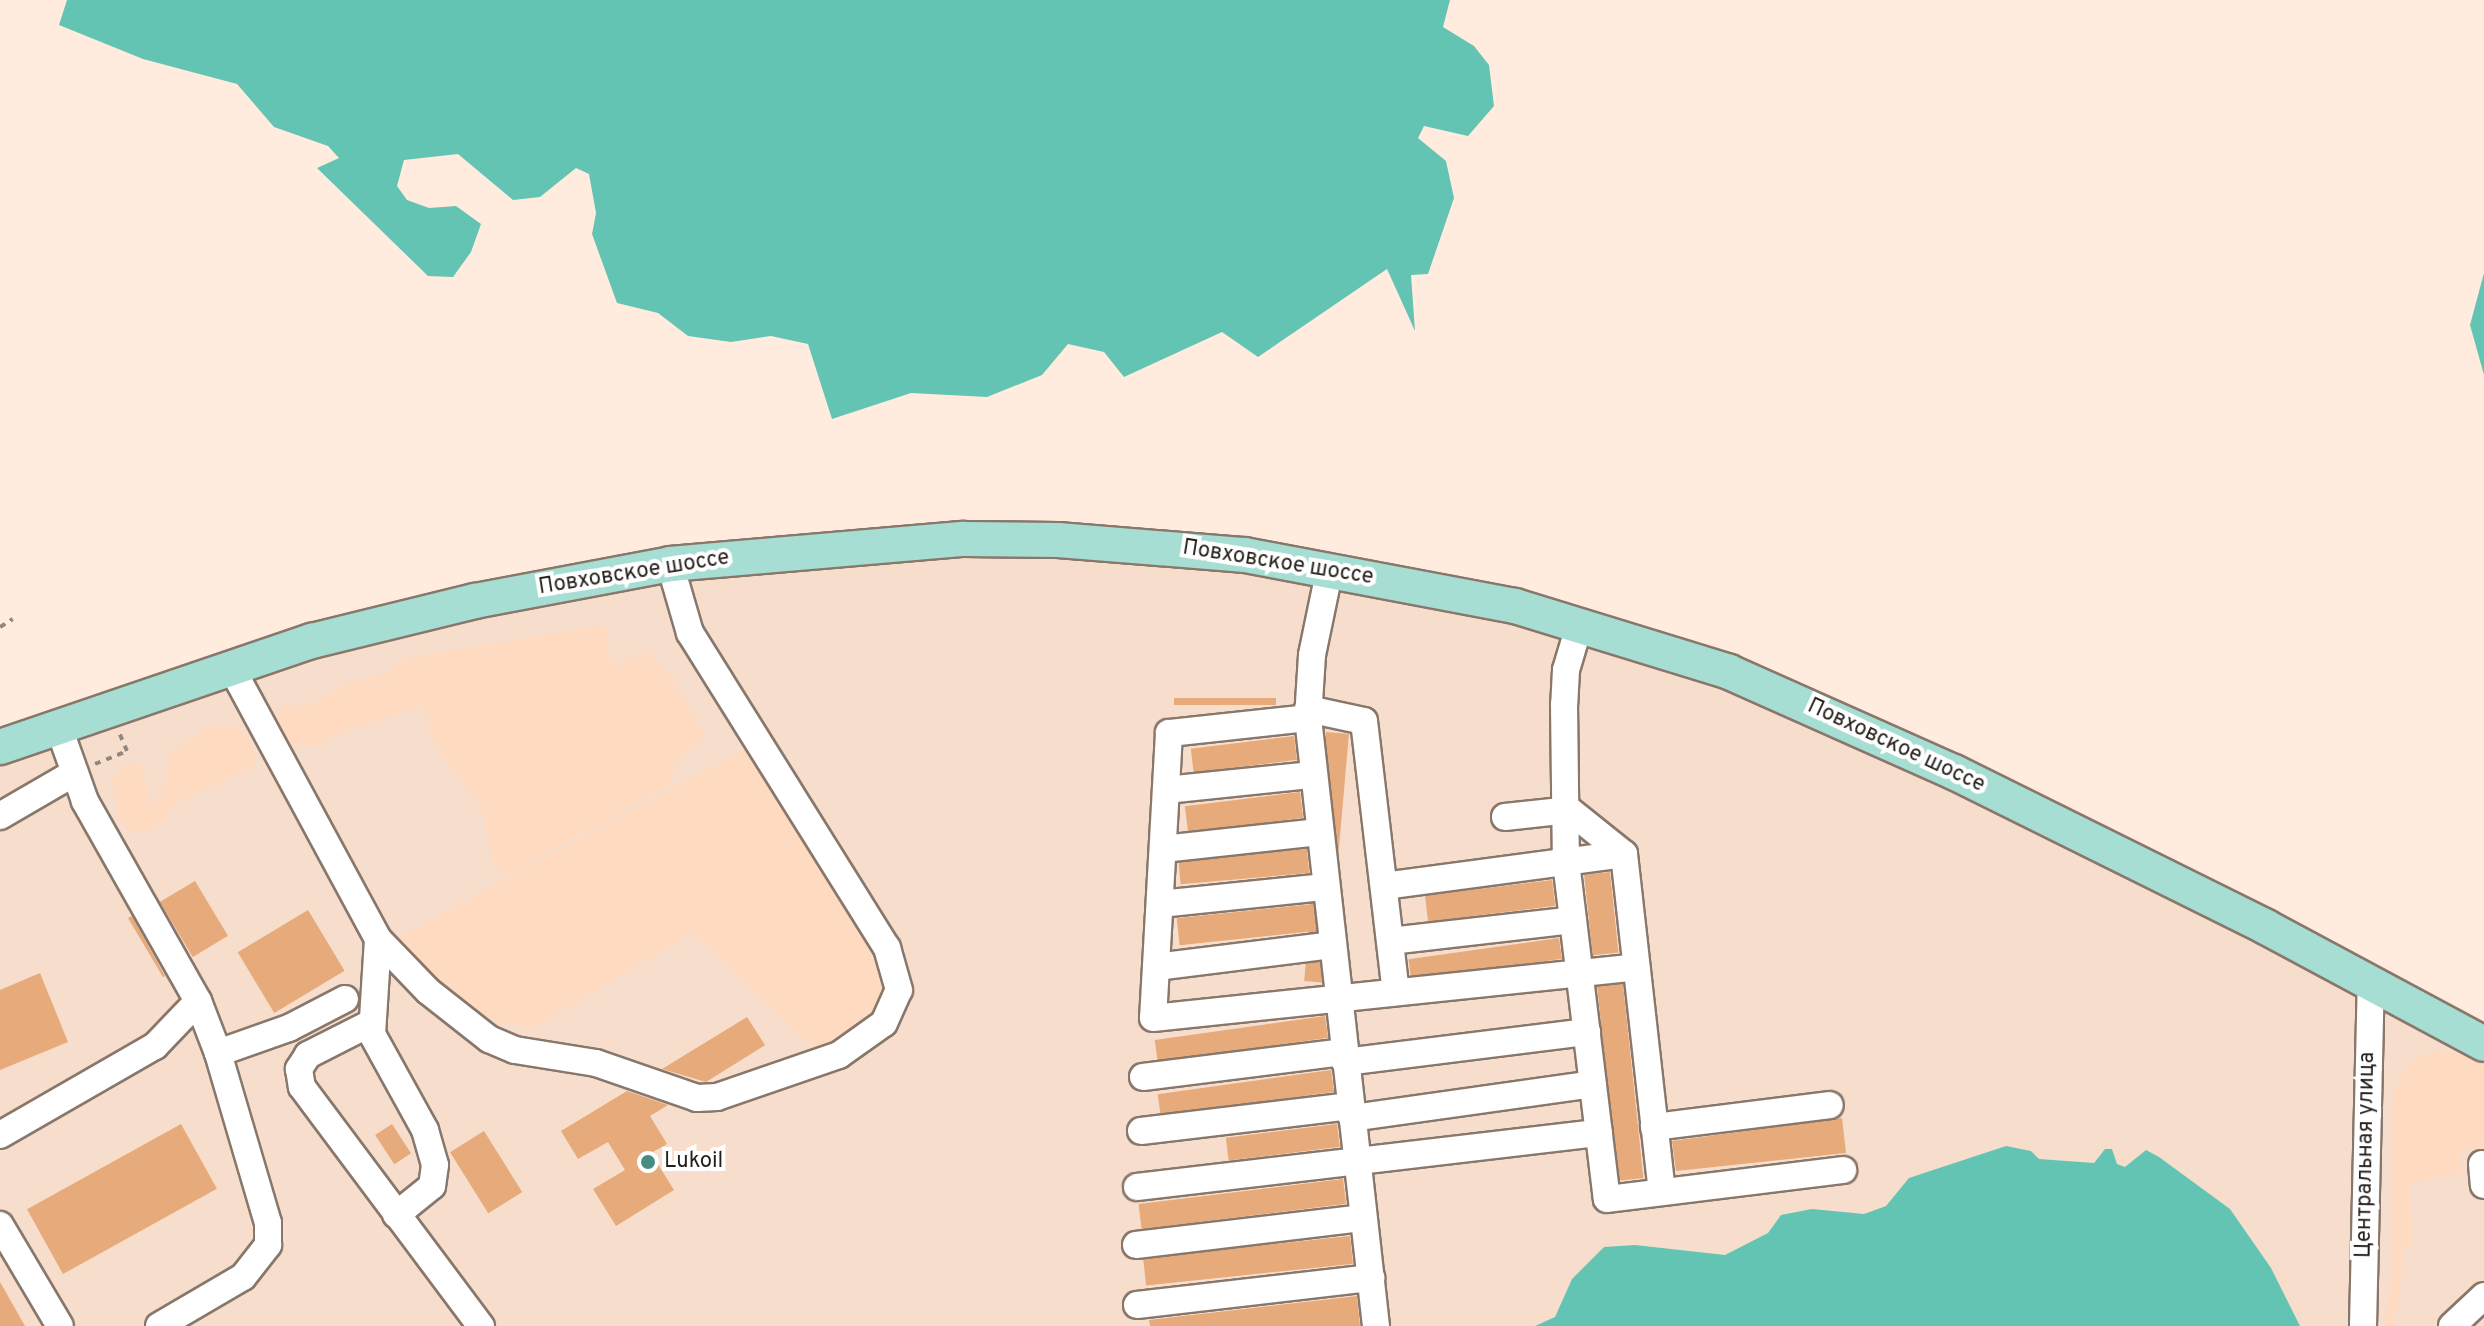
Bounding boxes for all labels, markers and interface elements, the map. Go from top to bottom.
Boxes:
street label: Повховское шоссе [1181,535,1375,591]
street label: Повховское шоссе [537,545,731,601]
street label: Повховское шоссе [1803,693,1989,799]
street label: Центральная улица [2351,1052,2381,1258]
place label: Lukoil [664,1149,723,1175]
marker: Lukoil [639,1153,657,1171]

